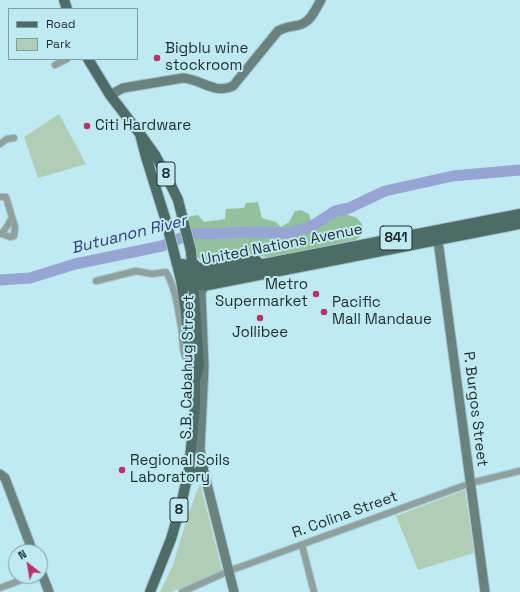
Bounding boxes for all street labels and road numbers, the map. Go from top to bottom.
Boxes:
road number: 8 [157,162,175,186]
street label: United Nations Avenue [200,221,364,269]
road number: 841 [380,226,412,250]
street label: S.B. Cabahug Street [178,295,198,439]
street label: P. Burgos Street [459,350,491,468]
street label: R. Colina Street [290,488,400,542]
road number: 8 [170,498,188,522]

